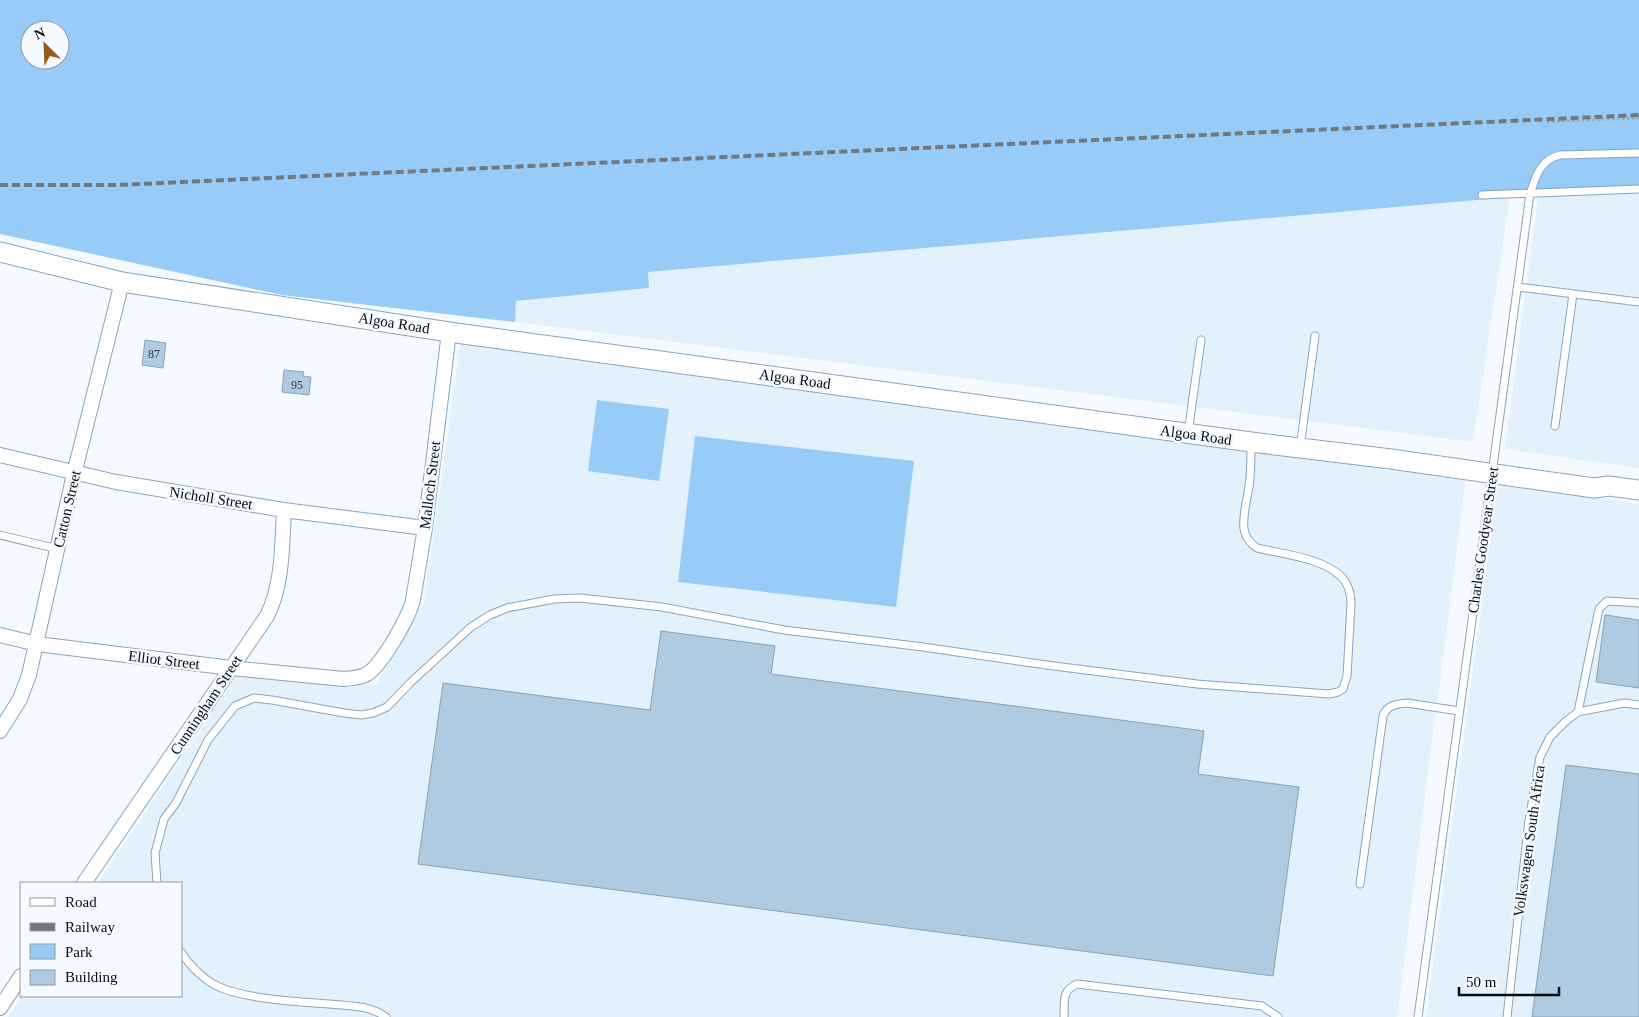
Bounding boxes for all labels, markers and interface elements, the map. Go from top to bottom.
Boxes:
north arrow [20,20,70,70]
text: N [32,25,48,42]
street label: Algoa Road [357,309,431,337]
house number: 87 [148,347,160,361]
street label: Algoa Road [758,366,832,392]
house number: 95 [291,378,303,392]
street label: Algoa Road [1159,422,1233,448]
street label: Malloch Street [417,439,443,530]
street label: Charles Goodyear Street [1465,465,1501,614]
street label: Catton Street [50,468,84,549]
street label: Nicholl Street [168,484,254,513]
street label: Elliot Street [127,648,202,672]
street label: Cunningham Street [167,652,246,758]
street label: Volkswagen South Africa [1510,764,1548,918]
legend [20,882,182,997]
text: Road [65,894,97,910]
text: Railway [65,919,115,935]
text: Park [65,944,93,960]
scale bar [1459,964,1559,996]
text: Building [65,969,118,985]
text: 50 m [1466,974,1497,990]

